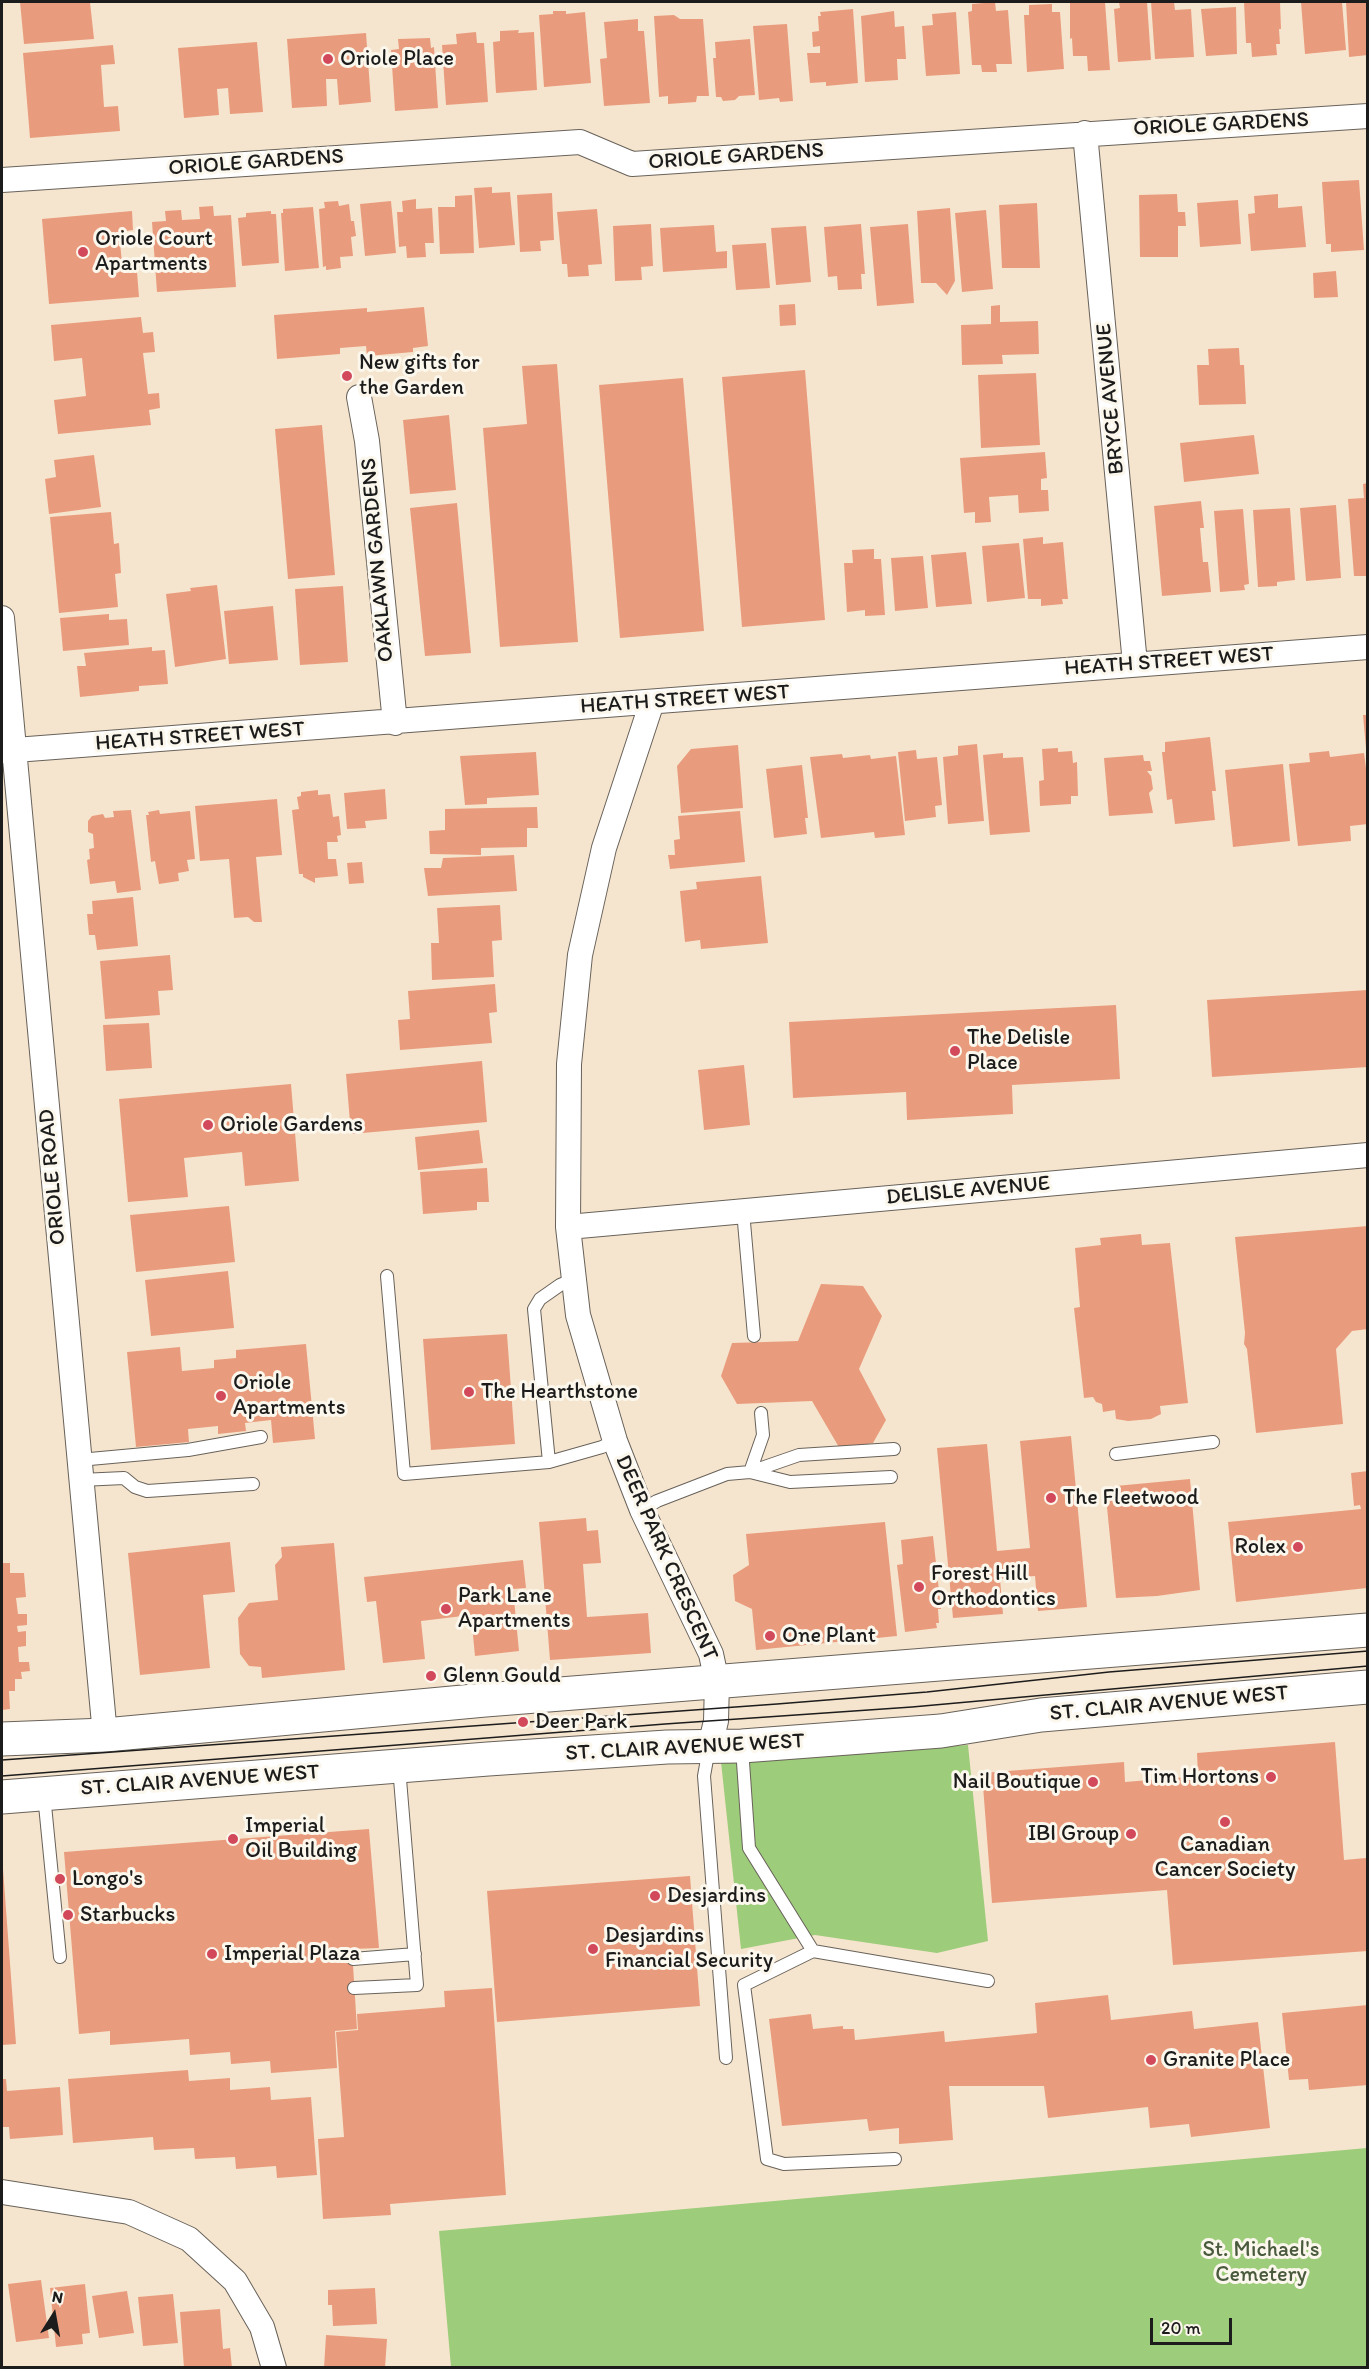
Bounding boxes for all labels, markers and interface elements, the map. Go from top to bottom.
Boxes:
place label: Oriole Place [340,46,454,72]
marker: Oriole Place [321,52,335,66]
street label: ORIOLE GARDENS [1132,107,1310,143]
street label: ORIOLE GARDENS [647,138,825,176]
street label: ORIOLE GARDENS [167,144,345,182]
place label: Oriole Court Apartments [95,226,213,278]
marker: Oriole Court Apartments [76,245,90,259]
street label: BRYCE AVENUE [1091,322,1131,476]
place label: New gifts for the Garden [359,350,479,402]
marker: New gifts for the Garden [340,369,354,383]
street label: OAKLAWN GARDENS [356,457,400,663]
street label: HEATH STREET WEST [1064,642,1274,682]
street label: HEATH STREET WEST [580,680,790,720]
street label: HEATH STREET WEST [95,717,305,757]
place label: The Delisle Place [967,1025,1070,1076]
marker: The Delisle Place [948,1044,962,1058]
street label: ORIOLE ROAD [34,1108,72,1246]
place label: Oriole Gardens [220,1112,363,1138]
marker: Oriole Gardens [201,1118,215,1132]
street label: DELISLE AVENUE [885,1171,1051,1211]
place label: Oriole Apartments [233,1370,345,1422]
place label: The Hearthstone [481,1379,638,1405]
marker: The Hearthstone [462,1385,476,1399]
marker: Oriole Apartments [214,1389,228,1403]
street label: DEER PARK CRESCENT [609,1451,723,1665]
place label: The Fleetwood [1063,1485,1199,1511]
marker: The Fleetwood [1044,1491,1058,1505]
place label: Rolex [1235,1534,1286,1560]
marker: Rolex [1291,1540,1305,1554]
place label: Forest Hill Orthodontics [931,1561,1056,1612]
marker: Forest Hill Orthodontics [912,1580,926,1594]
place label: Park Lane Apartments [458,1583,570,1634]
marker: Park Lane Apartments [439,1602,453,1616]
place label: One Plant [782,1623,876,1649]
marker: One Plant [763,1629,777,1643]
place label: Glenn Gould [443,1663,561,1689]
marker: Glenn Gould [424,1669,438,1683]
street label: ST. CLAIR AVENUE WEST [1049,1680,1289,1728]
place label: Deer Park [535,1709,627,1735]
marker: Deer Park [516,1715,530,1729]
street label: ST. CLAIR AVENUE WEST [565,1729,805,1767]
street label: ST. CLAIR AVENUE WEST [80,1759,320,1803]
place label: Tim Hortons [1141,1764,1259,1790]
place label: Nail Boutique [953,1769,1081,1795]
marker: Tim Hortons [1264,1770,1278,1784]
marker: Nail Boutique [1086,1775,1100,1789]
place label: Imperial Oil Building [245,1813,357,1864]
marker: Canadian Cancer Society [1218,1815,1232,1829]
place label: IBI Group [1028,1821,1119,1847]
marker: IBI Group [1124,1827,1138,1841]
marker: Imperial Oil Building [226,1832,240,1846]
place label: Canadian Cancer Society [1155,1832,1295,1884]
place label: Longo's [72,1866,143,1892]
marker: Longo's [53,1872,67,1886]
place label: Desjardins [667,1883,766,1909]
marker: Desjardins [648,1889,662,1903]
place label: Starbucks [80,1902,175,1928]
marker: Starbucks [61,1908,75,1922]
place label: Desjardins Financial Security [605,1923,773,1975]
place label: Imperial Plaza [224,1941,360,1967]
marker: Desjardins Financial Security [586,1942,600,1956]
marker: Imperial Plaza [205,1947,219,1961]
place label: Granite Place [1163,2047,1290,2073]
marker: Granite Place [1144,2053,1158,2067]
park label: St. Michael's Cemetery [1202,2237,1320,2288]
north arrow [24,2285,84,2345]
text: N [50,2286,65,2307]
scale bar [1153,2306,1236,2344]
text: 20 m [1161,2317,1201,2339]

